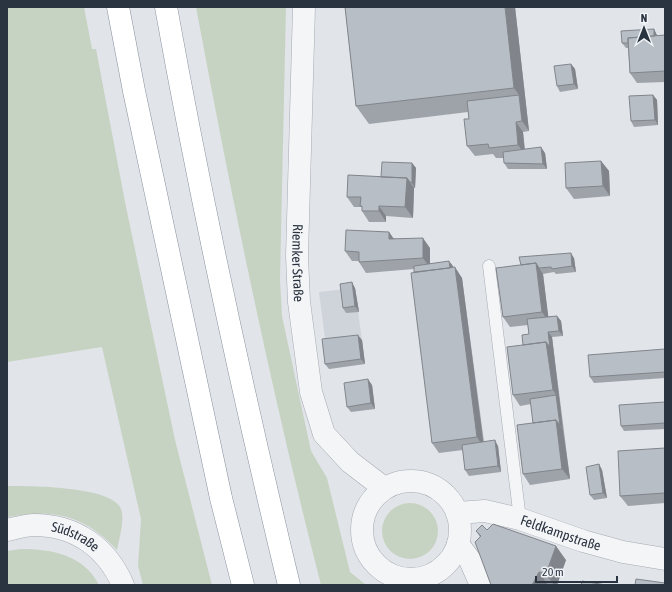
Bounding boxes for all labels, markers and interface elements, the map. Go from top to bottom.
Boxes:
north arrow [624,8,664,48]
text: N [641,12,647,24]
street label: Riemker Straße [289,224,307,302]
street label: Feldkampstraße [518,512,603,554]
street label: Südstraße [50,519,103,555]
scale bar [536,558,617,584]
text: 20 m [542,565,564,579]

